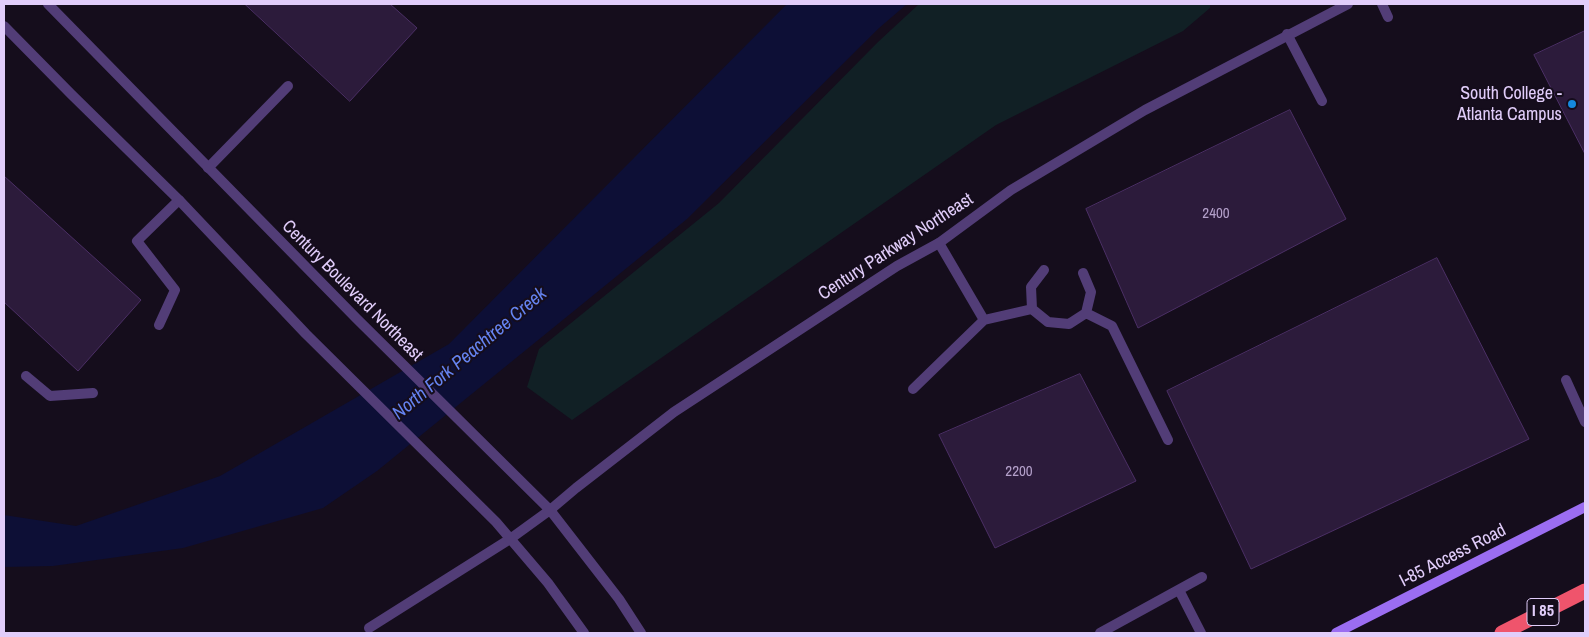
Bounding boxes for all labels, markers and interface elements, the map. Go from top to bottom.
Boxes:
place label: South College - Atlanta Campus [1457,83,1562,126]
marker: South College - Atlanta Campus [1566,98,1578,110]
street label: Century Parkway Northeast [814,189,978,305]
house number: 2400 [1202,205,1230,223]
street label: Century Boulevard Northeast [277,216,427,366]
water label: North Fork Peachtree Creek [388,283,552,425]
house number: 2200 [1005,463,1033,481]
street label: I-85 Access Road [1396,520,1510,592]
road number: I 85 [1527,598,1559,626]

